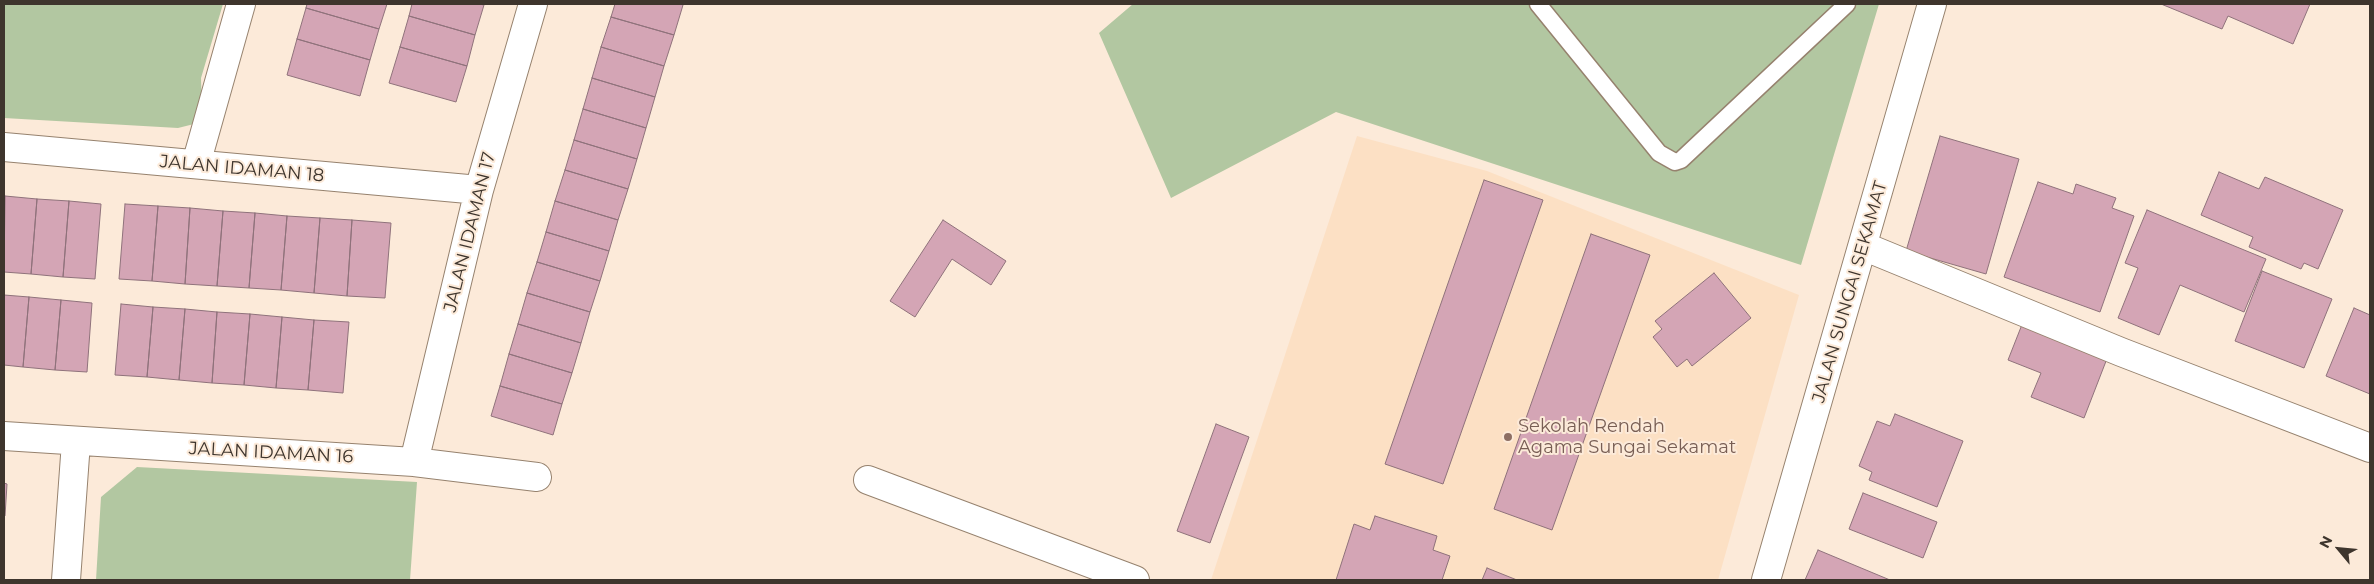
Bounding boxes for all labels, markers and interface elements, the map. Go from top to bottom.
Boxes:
street label: JALAN IDAMAN 17 [440,150,500,314]
street label: JALAN IDAMAN 18 [159,151,325,187]
street label: JALAN SUNGAI SEKAMAT [1808,179,1892,405]
place label: Sekolah Rendah Agama Sungai Sekamat [1518,416,1736,458]
marker: Sekolah Rendah Agama Sungai Sekamat [1502,431,1514,443]
street label: JALAN IDAMAN 16 [188,438,354,468]
north arrow [2314,524,2364,574]
text: N [2315,533,2336,551]

